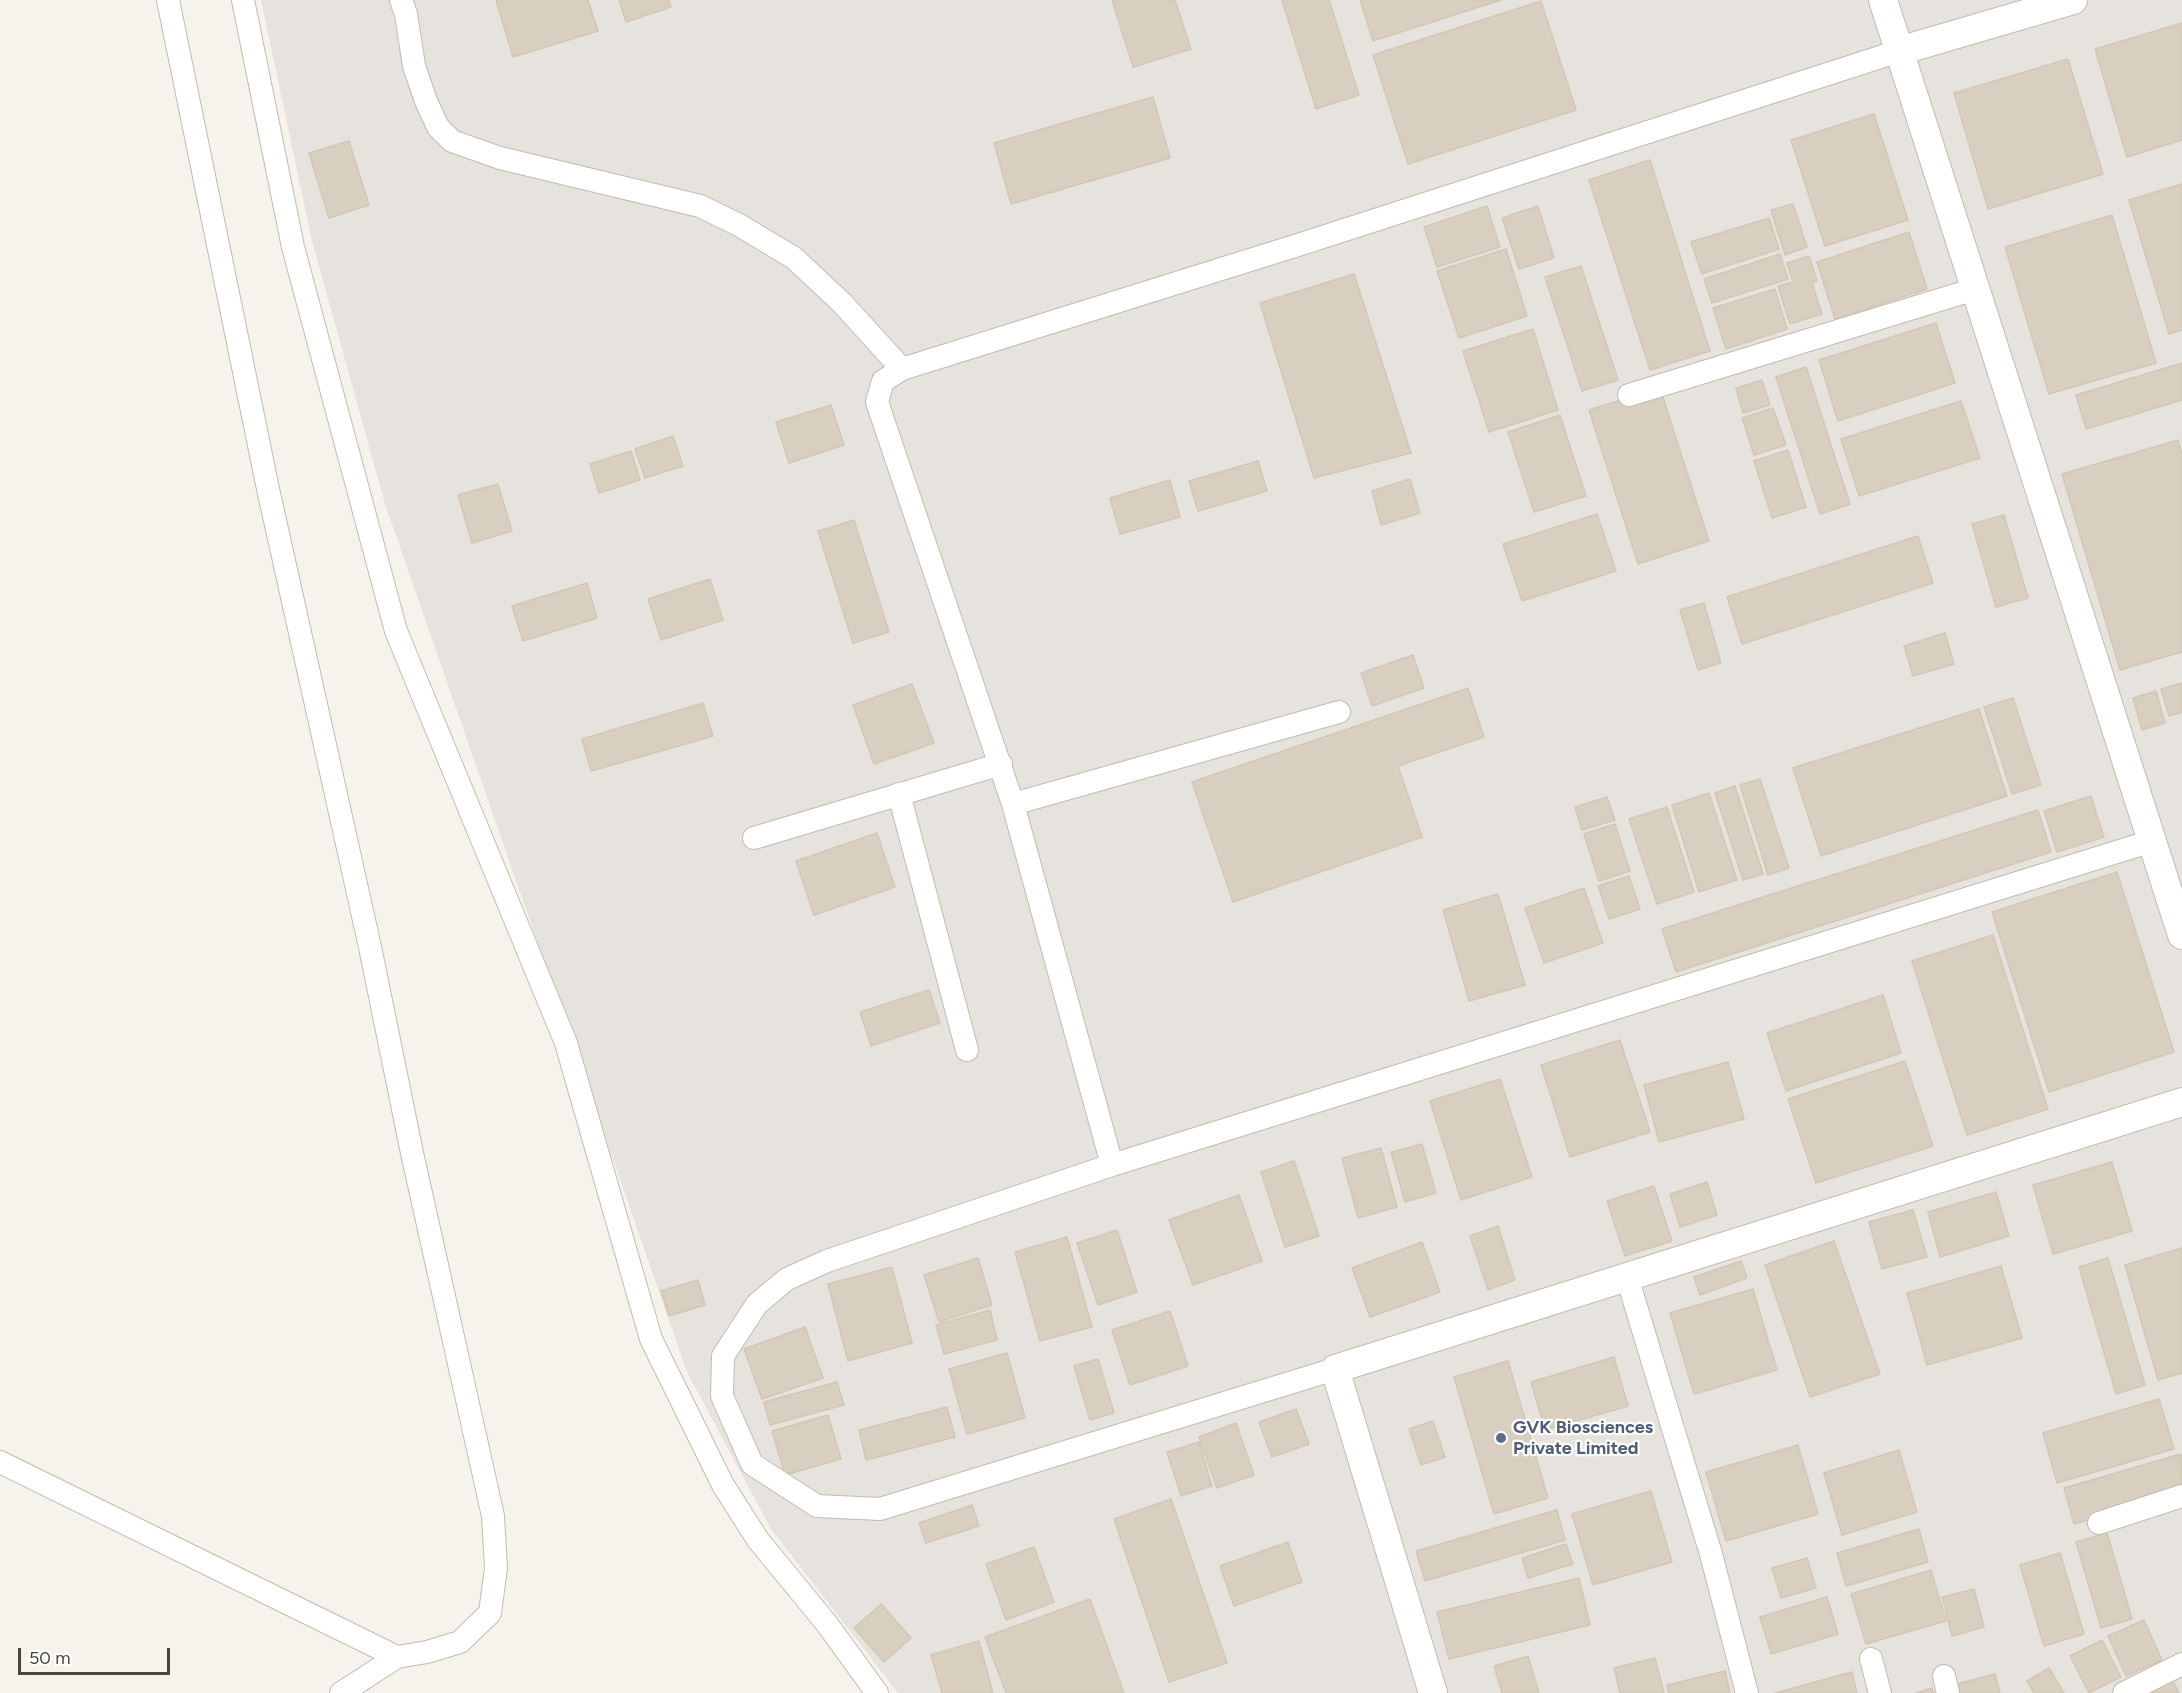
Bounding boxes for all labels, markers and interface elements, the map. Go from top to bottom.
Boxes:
place label: GVK Biosciences Private Limited [1513,1417,1653,1460]
marker: GVK Biosciences Private Limited [1494,1431,1508,1445]
scale bar [21,1636,172,1674]
text: 50 m [29,1647,71,1669]

